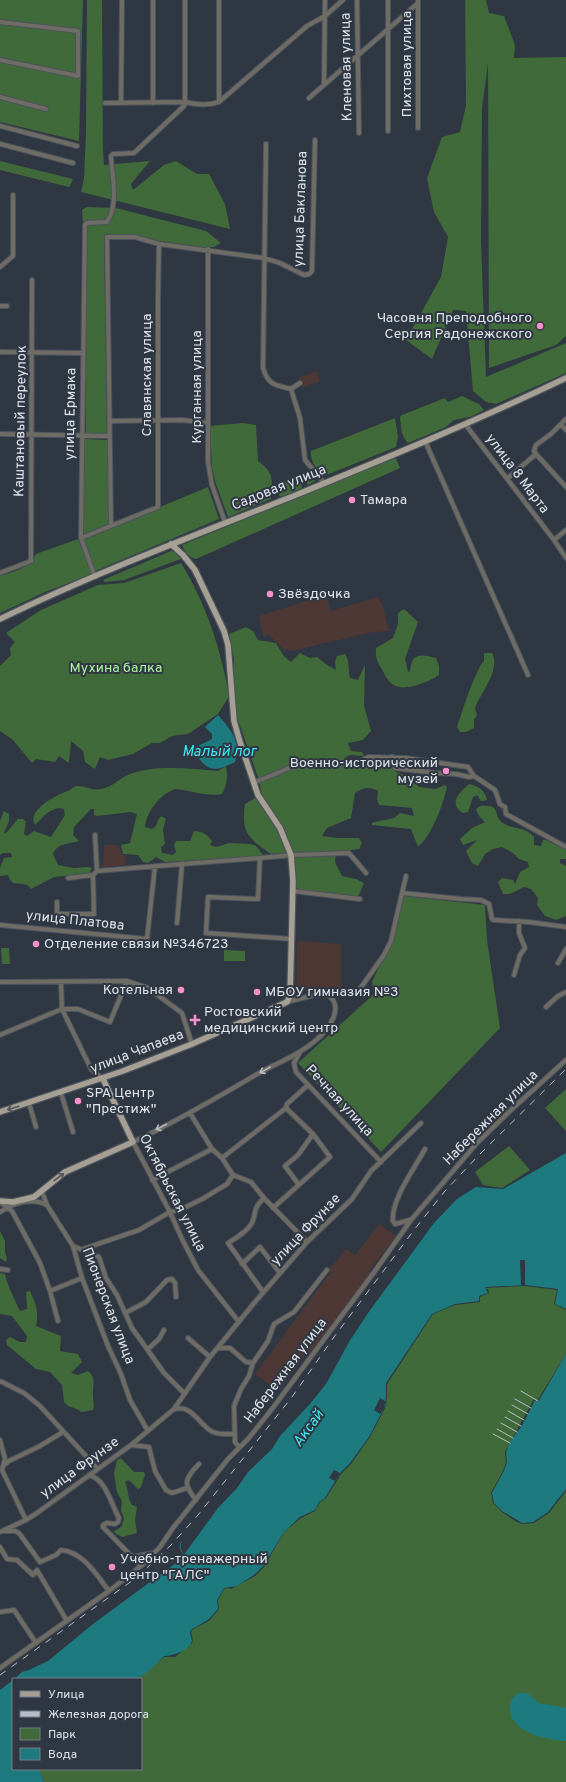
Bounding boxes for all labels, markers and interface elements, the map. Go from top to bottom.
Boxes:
street label: Пихтовая улица [399,11,416,117]
street label: Кленовая улица [338,13,356,121]
street label: улица Бакланова [290,151,312,267]
place label: Часовня Преподобного Сергия Радонежского [377,310,532,343]
street label: Славянская улица [139,314,156,436]
marker: Часовня Преподобного Сергия Радонежского [535,321,545,331]
street label: Курганная улица [189,330,206,444]
street label: Каштановый переулок [11,345,31,497]
street label: улица Ермака [62,368,80,460]
street label: улица 8 Марта [481,431,553,517]
street label: Садовая улица [229,461,329,515]
place label: Тамара [360,492,407,509]
marker: Тамара [347,495,357,505]
place label: Звёздочка [278,586,350,603]
marker: Звёздочка [265,589,275,599]
park label: Мухина балка [70,660,162,677]
water label: Малый лог [182,743,258,762]
place label: Военно-исторический музей [290,755,438,788]
marker: Военно-исторический музей [441,766,451,776]
street label: улица Платова [25,907,125,935]
place label: Отделение связи №346723 [44,936,228,953]
marker: Отделение связи №346723 [31,939,41,949]
place label: Котельная [103,982,173,999]
place label: МБОУ гимназия №3 [265,984,398,1001]
marker: Котельная [176,985,186,995]
marker: МБОУ гимназия №3 [252,987,262,997]
place label: Ростовский медицинский центр [204,1004,338,1037]
marker: Ростовский медицинский центр [189,1014,201,1026]
street label: улица Чапаева [88,1026,186,1078]
street label: Речная улица [301,1062,377,1140]
one-way arrow [260,1066,272,1074]
street label: Набережная улица [440,1067,542,1169]
place label: SPA Центр "Престиж" [86,1085,156,1118]
marker: SPA Центр "Престиж" [73,1096,83,1106]
one-way arrow [7,1105,20,1112]
one-way arrow [156,1124,168,1131]
street label: Октябрьская улица [135,1131,209,1255]
one-way arrow [53,1172,64,1181]
street label: улица Фрунзе [267,1191,345,1269]
street label: Пионерская улица [78,1245,138,1367]
street label: Набережная улица [241,1315,331,1427]
water label: Аксай [289,1405,330,1451]
street label: улица Фрунзе [37,1434,123,1502]
place label: Учебно-тренажерный центр "ГАЛС" [120,1551,268,1584]
marker: Учебно-тренажерный центр "ГАЛС" [107,1562,117,1572]
legend [12,1678,142,1770]
text: Улица [48,1687,84,1703]
text: Железная дорога [48,1707,149,1723]
text: Парк [48,1727,76,1743]
text: Вода [48,1747,77,1763]

